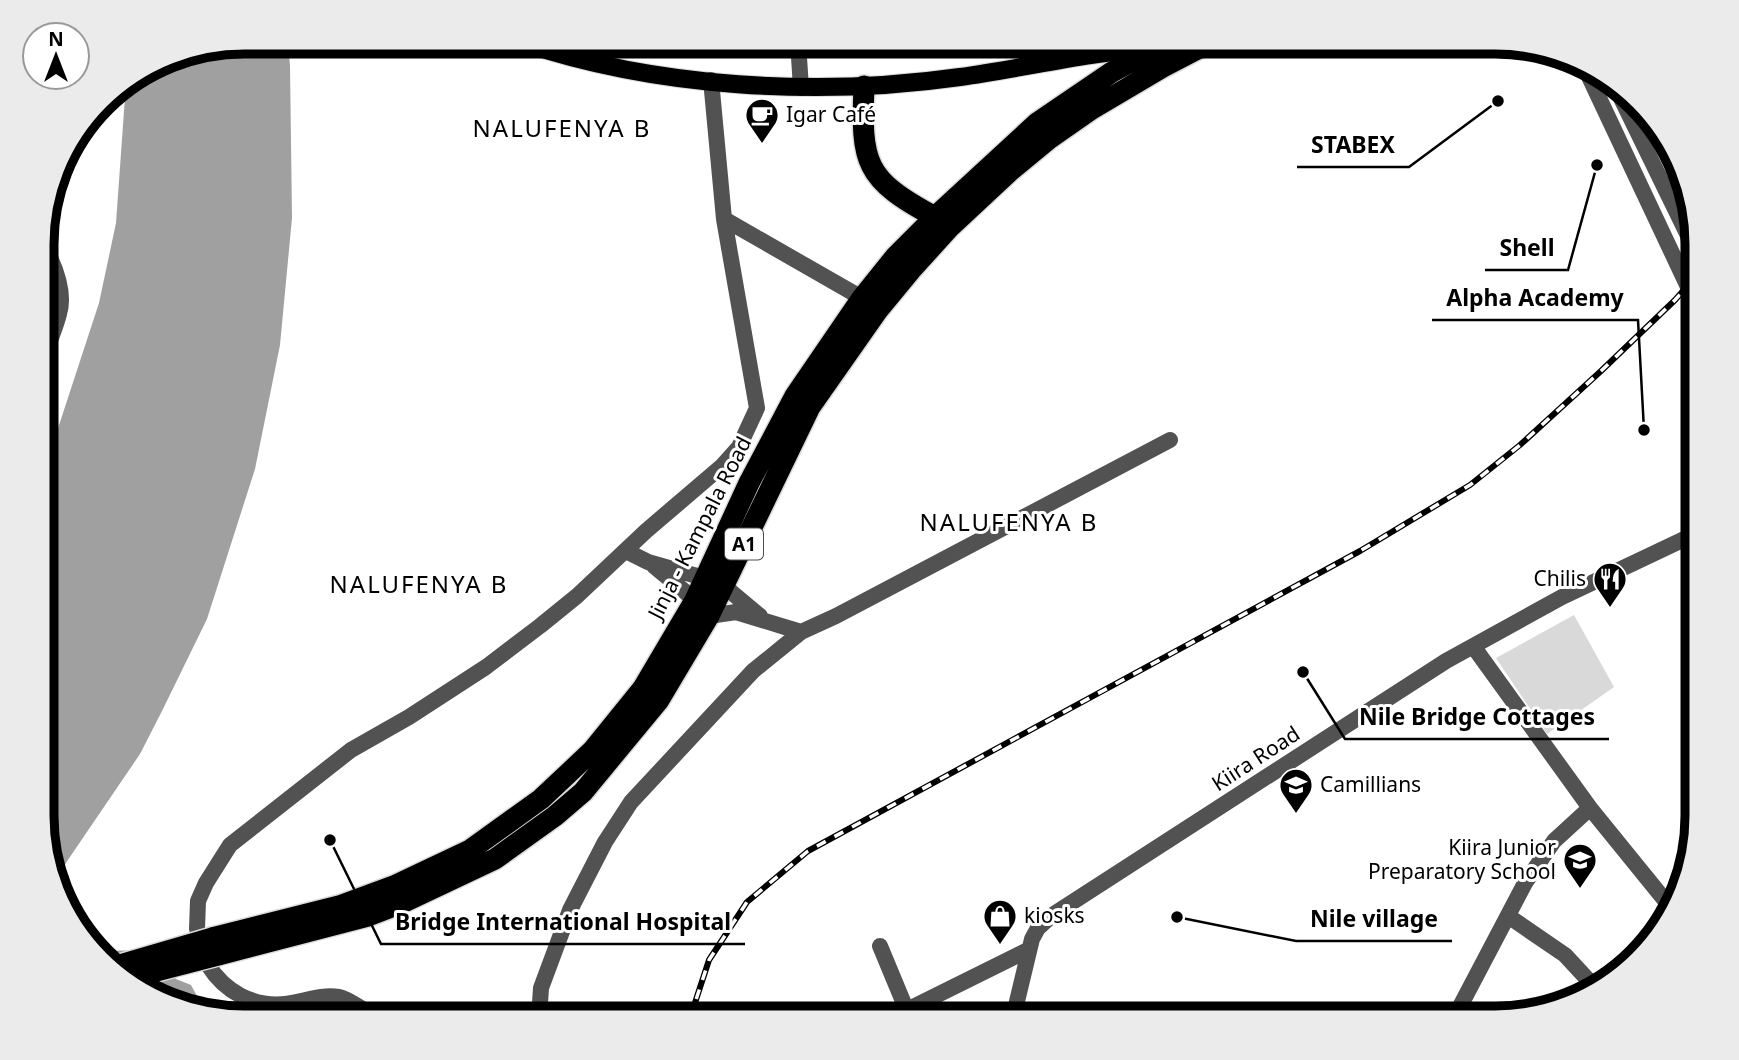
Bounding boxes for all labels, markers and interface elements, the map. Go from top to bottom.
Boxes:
north arrow [21,21,91,91]
text: N [48,26,64,52]
cafe icon: Igar Café [743,96,781,145]
place label: Igar Café [786,100,876,128]
district label: NALUFENYA B [473,111,651,144]
callout: STABEX [1297,123,1409,167]
text: STABEX [1311,128,1396,160]
callout: Shell [1485,226,1568,270]
text: Shell [1499,231,1555,263]
callout: Alpha Academy [1432,276,1638,320]
text: Alpha Academy [1446,281,1625,313]
street label: Jinja - Kampala Road [640,432,757,625]
district label: NALUFENYA B [920,505,1098,538]
road number: A1 [725,528,763,559]
restaurant icon: Chilis [1591,560,1629,609]
place label: Chilis [1533,564,1586,592]
district label: NALUFENYA B [330,567,508,600]
callout: Nile Bridge Cottages [1345,695,1609,739]
text: Nile Bridge Cottages [1359,700,1595,732]
street label: Kiira Road [1206,719,1305,797]
school or university icon: Camillians [1277,766,1315,815]
place label: Camillians [1320,770,1421,798]
place label: Kiira Junior Preparatory School [1368,833,1556,885]
school or university icon: Kiira Junior Preparatory School [1561,841,1599,890]
shop icon: kiosks [981,897,1019,946]
callout: Nile village [1296,897,1452,941]
callout: Bridge International Hospital [381,900,745,944]
place label: kiosks [1024,901,1085,929]
text: Nile village [1310,902,1438,934]
text: Bridge International Hospital [395,905,731,937]

